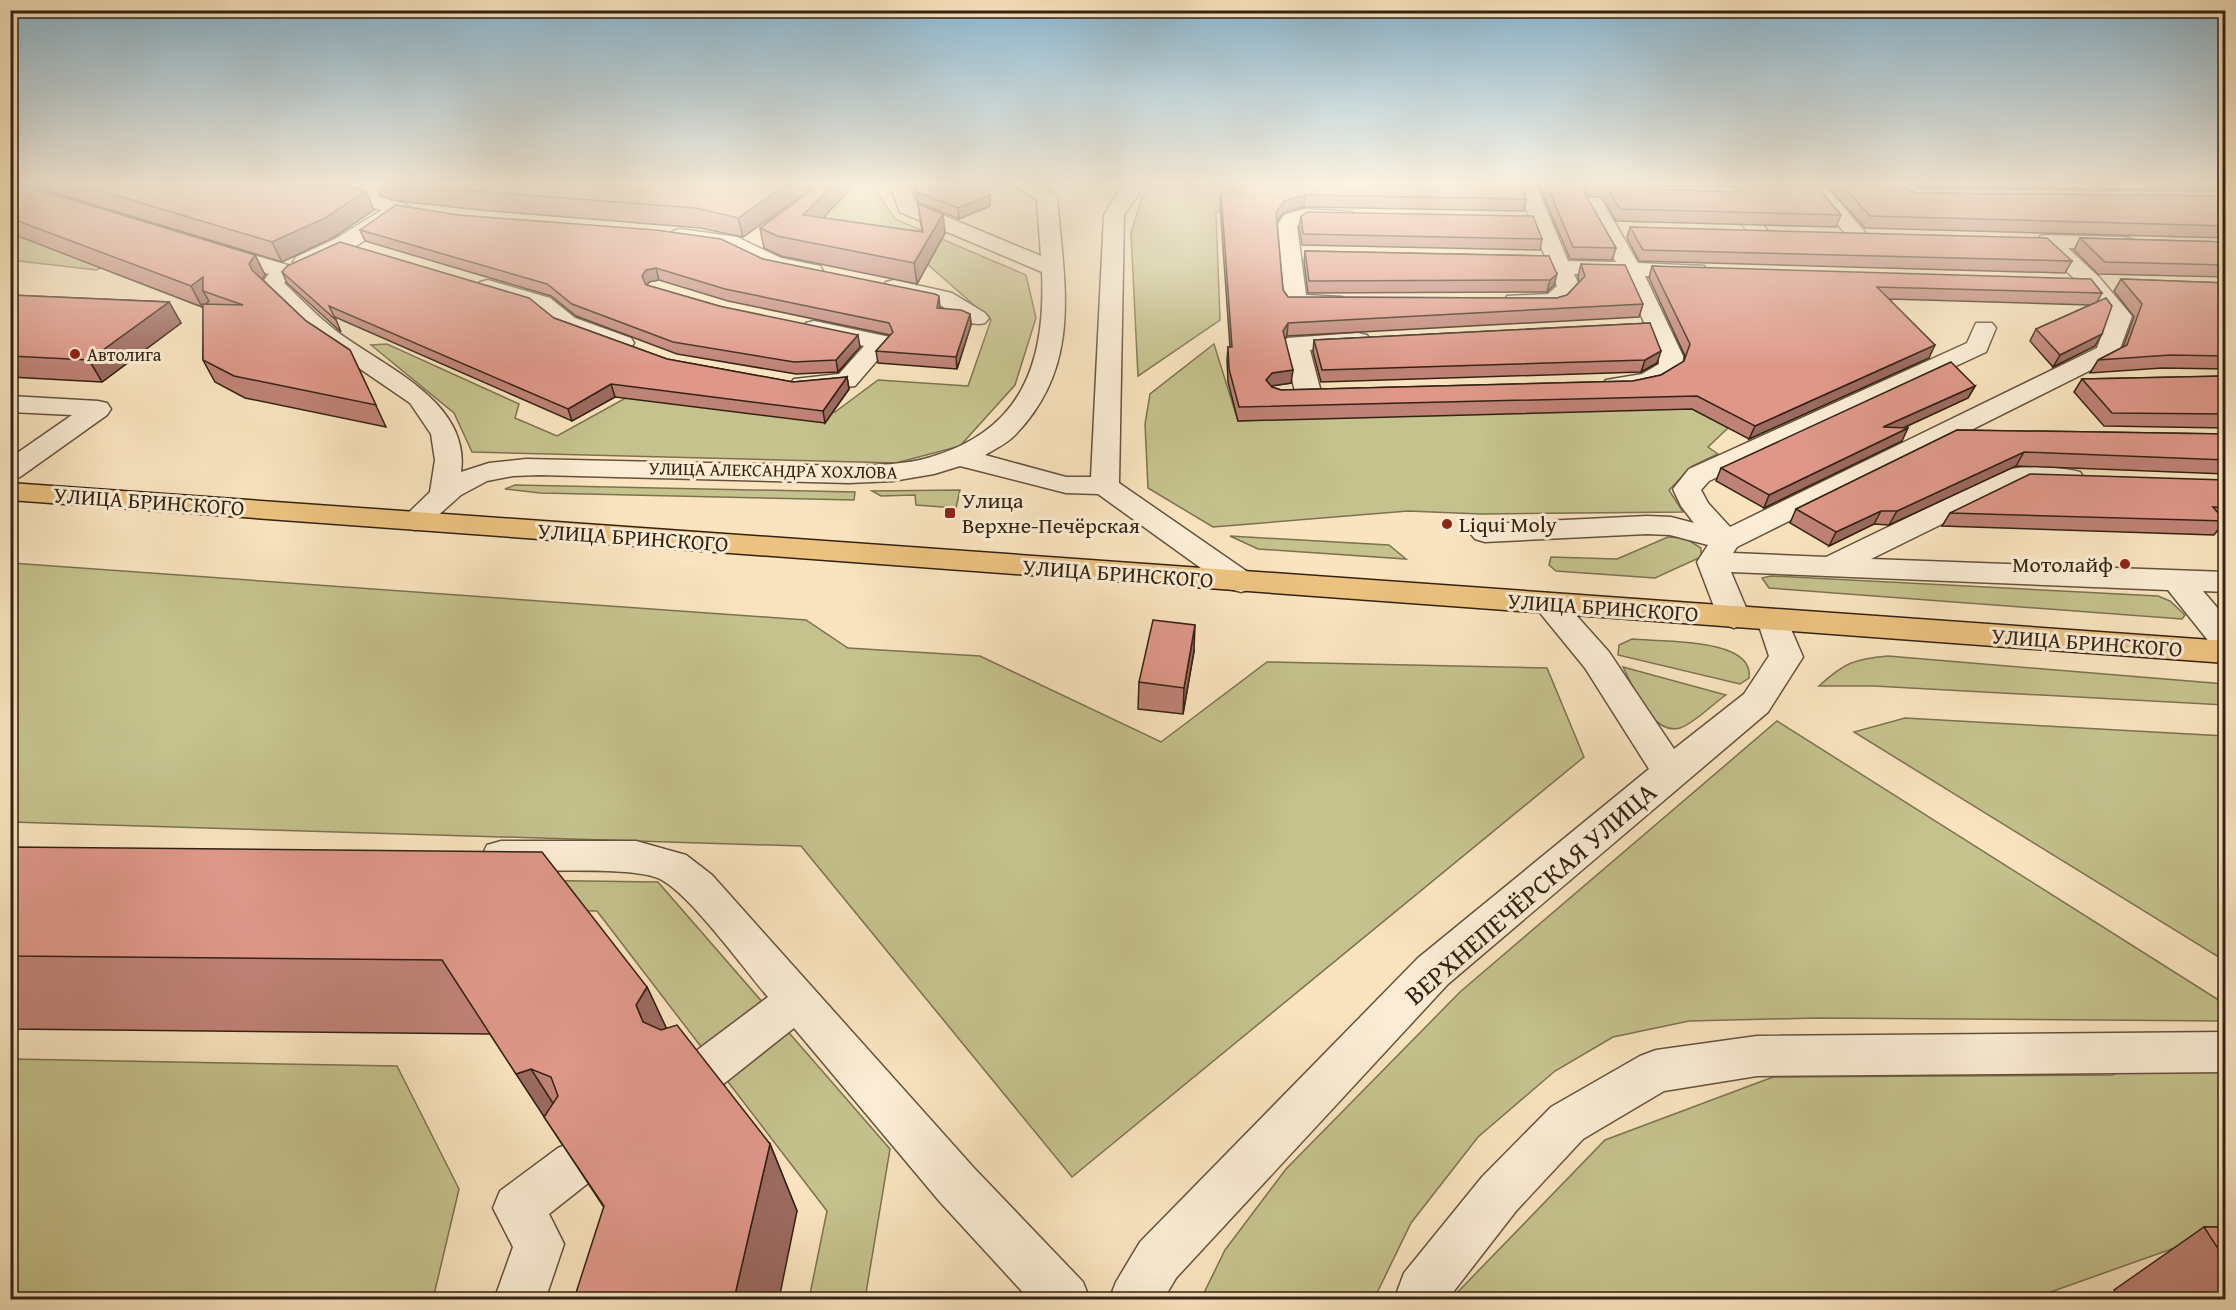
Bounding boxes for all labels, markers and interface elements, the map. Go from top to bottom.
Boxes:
place label: Автолига [87,341,162,368]
marker: Автолига [68,347,82,361]
street label: УЛИЦА АЛЕКСАНДРА ХОХЛОВА [648,454,898,486]
street label: УЛИЦА БРИНСКОГО [53,478,245,524]
place label: Улица Верхне-Печёрская [962,484,1140,541]
marker: Улица Верхне-Печёрская [943,506,957,520]
place label: Liqui Moly [1459,508,1557,540]
street label: УЛИЦА БРИНСКОГО [537,514,729,560]
marker: Liqui Moly [1440,517,1454,531]
place label: Мотолайф [2012,548,2113,580]
street label: УЛИЦА БРИНСКОГО [1022,550,1214,596]
marker: Мотолайф [2118,557,2132,571]
street label: УЛИЦА БРИНСКОГО [1507,584,1699,630]
street label: УЛИЦА БРИНСКОГО [1991,619,2183,665]
street label: ВЕРХНЕПЕЧЁРСКАЯ УЛИЦА [1395,772,1665,1014]

